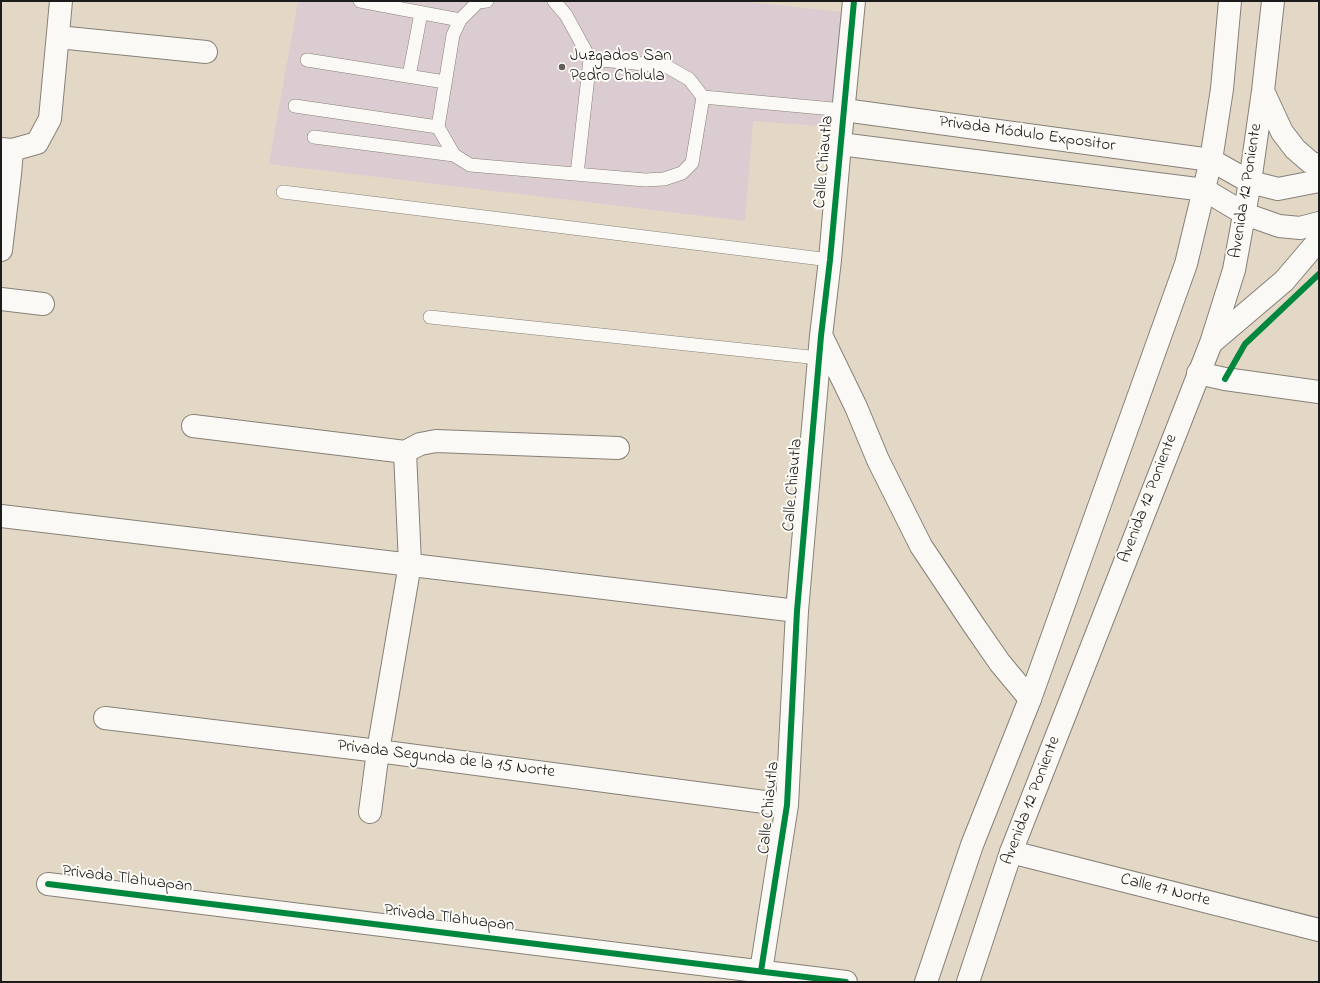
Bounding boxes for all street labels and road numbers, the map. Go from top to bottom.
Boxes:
street label: Privada Módulo Expositor [938,113,1116,157]
street label: Calle Chiautla [811,115,839,209]
street label: Avenida 12 Poniente [1226,122,1268,260]
street label: Avenida 12 Poniente [1115,432,1183,566]
street label: Calle Chiautla [780,438,808,532]
street label: Avenida 12 Poniente [998,734,1066,868]
street label: Privada Segunda de la 15 Norte [336,737,556,783]
street label: Calle Chiautla [755,761,785,855]
street label: Privada Tlahuapan [61,862,193,898]
street label: Calle 17 Norte [1118,870,1212,912]
street label: Privada Tlahuapan [383,901,515,937]

